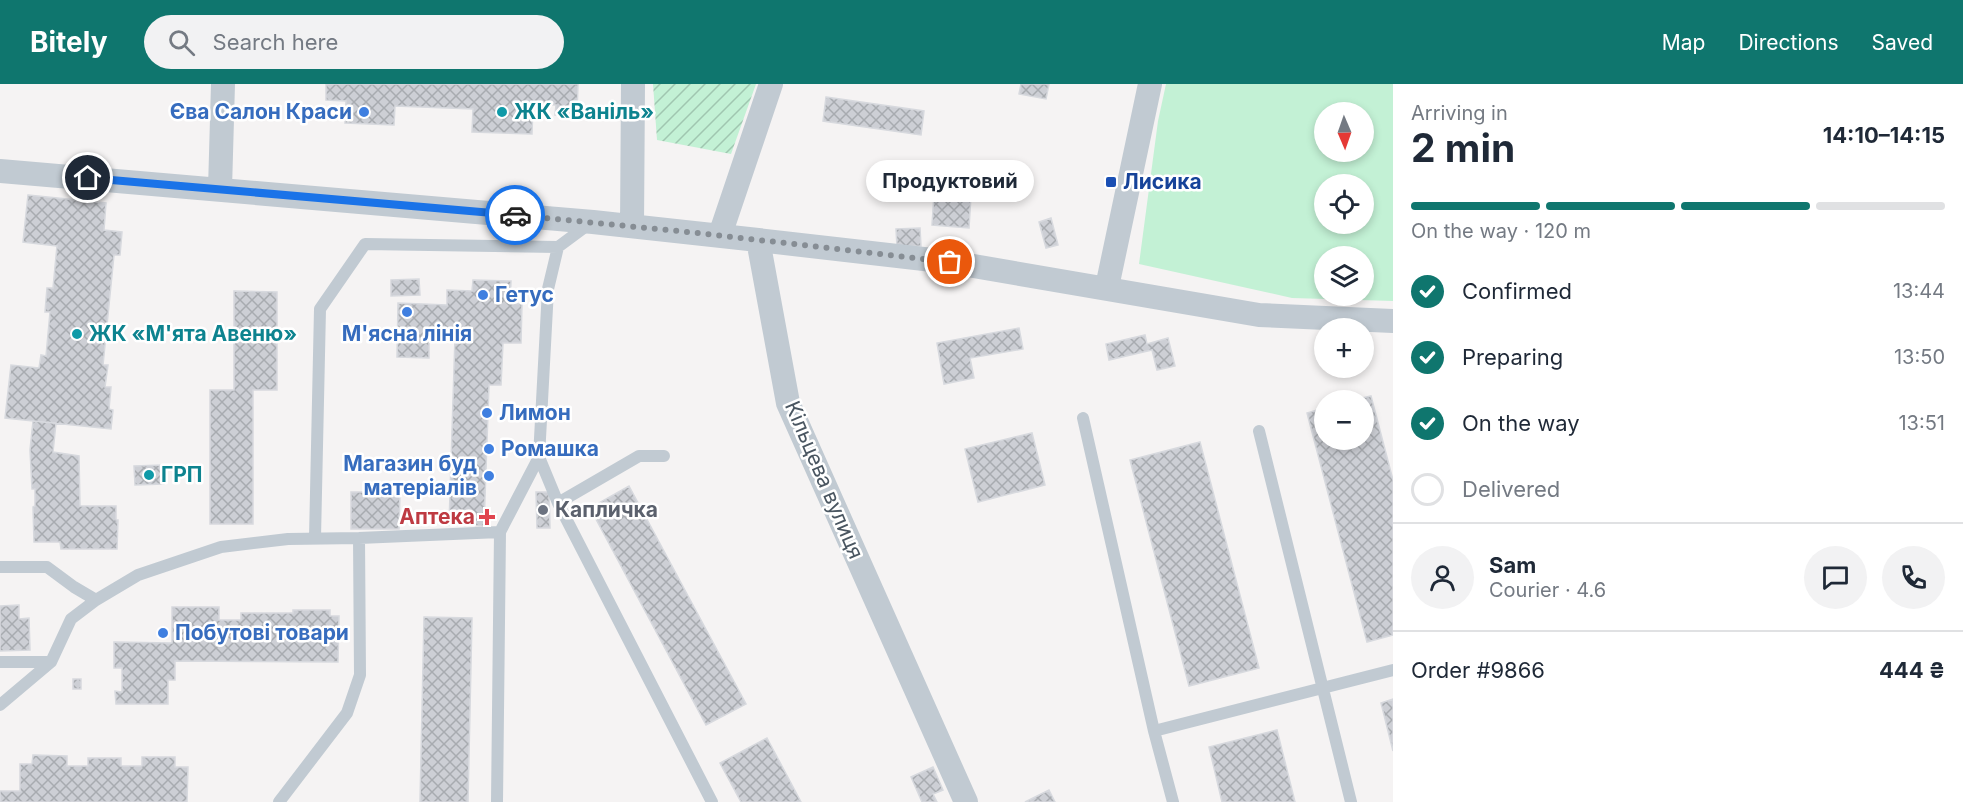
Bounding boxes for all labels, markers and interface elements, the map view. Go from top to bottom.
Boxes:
search box [144,15,564,69]
text: Bitely [30,25,108,59]
icon: search [165,26,198,59]
text: Search here [213,29,338,55]
text: Map [1662,30,1705,55]
text: Directions [1738,30,1839,55]
text: Saved [1872,30,1933,55]
place label: Єва Салон Краси [170,99,352,124]
place label: ЖК «Ваніль» [514,99,654,124]
text: Arriving in [1411,101,1508,125]
north arrow [1314,102,1374,162]
map controls [1314,102,1374,450]
marker: Єва Салон Краси [357,105,371,119]
marker: ЖК «Ваніль» [495,105,509,119]
text: 14:10–14:15 [1823,122,1945,148]
text: 2 min [1411,124,1515,171]
pin [62,152,113,203]
callout: Продуктовий [866,160,1034,202]
icon: home [71,161,104,194]
text: Продуктовий [882,169,1018,193]
place label: Лисика [1123,169,1202,194]
button: locate [1314,174,1374,234]
marker: Лисика [1104,175,1118,189]
courier [485,185,545,245]
icon: car [499,199,532,232]
text: On the way · 120 m [1411,219,1591,243]
pin [924,236,975,287]
icon: bag [933,245,966,278]
button: layers [1314,246,1374,306]
icon: check [1411,275,1444,308]
text: Confirmed [1462,278,1572,304]
text: 13:44 [1893,279,1945,303]
place label: Гетус [495,282,554,307]
marker: Гетус [476,288,490,302]
marker: М'ясна лінія [400,305,414,319]
button: + [1314,318,1374,378]
place label: ЖК «М'ята Авеню» [89,321,297,346]
place label: М'ясна лінія [342,321,472,346]
marker: ЖК «М'ята Авеню» [70,327,84,341]
icon: check [1411,341,1444,374]
text: Preparing [1462,344,1563,370]
text: 13:50 [1894,345,1945,369]
button: − [1314,390,1374,450]
street label: Кільцева вулиця [780,397,869,563]
place label: Лимон [499,400,571,425]
marker: Лимон [480,406,494,420]
icon: check [1411,407,1444,440]
text: On the way [1462,410,1580,436]
text: 13:51 [1898,411,1945,435]
place label: Ромашка [501,436,599,461]
marker: Ромашка [482,442,496,456]
place label: Магазин буд матеріалів [343,451,477,500]
place label: ГРП [161,462,203,487]
marker: ГРП [142,468,156,482]
marker: Магазин буд матеріалів [482,469,496,483]
text: Delivered [1462,476,1560,502]
place label: Капличка [555,497,658,522]
marker: Капличка [536,503,550,517]
place label: Аптека [399,504,475,529]
marker: Аптека [480,510,494,524]
button: person [1411,546,1474,609]
button: chat [1804,546,1867,609]
button: phone [1882,546,1945,609]
text: Sam [1489,552,1536,578]
text: Courier · 4.6 [1489,578,1606,602]
place label: Побутові товари [175,620,349,645]
marker: Побутові товари [156,626,170,640]
text: Order #9866 [1411,657,1545,683]
text: 444 ₴ [1879,657,1945,683]

